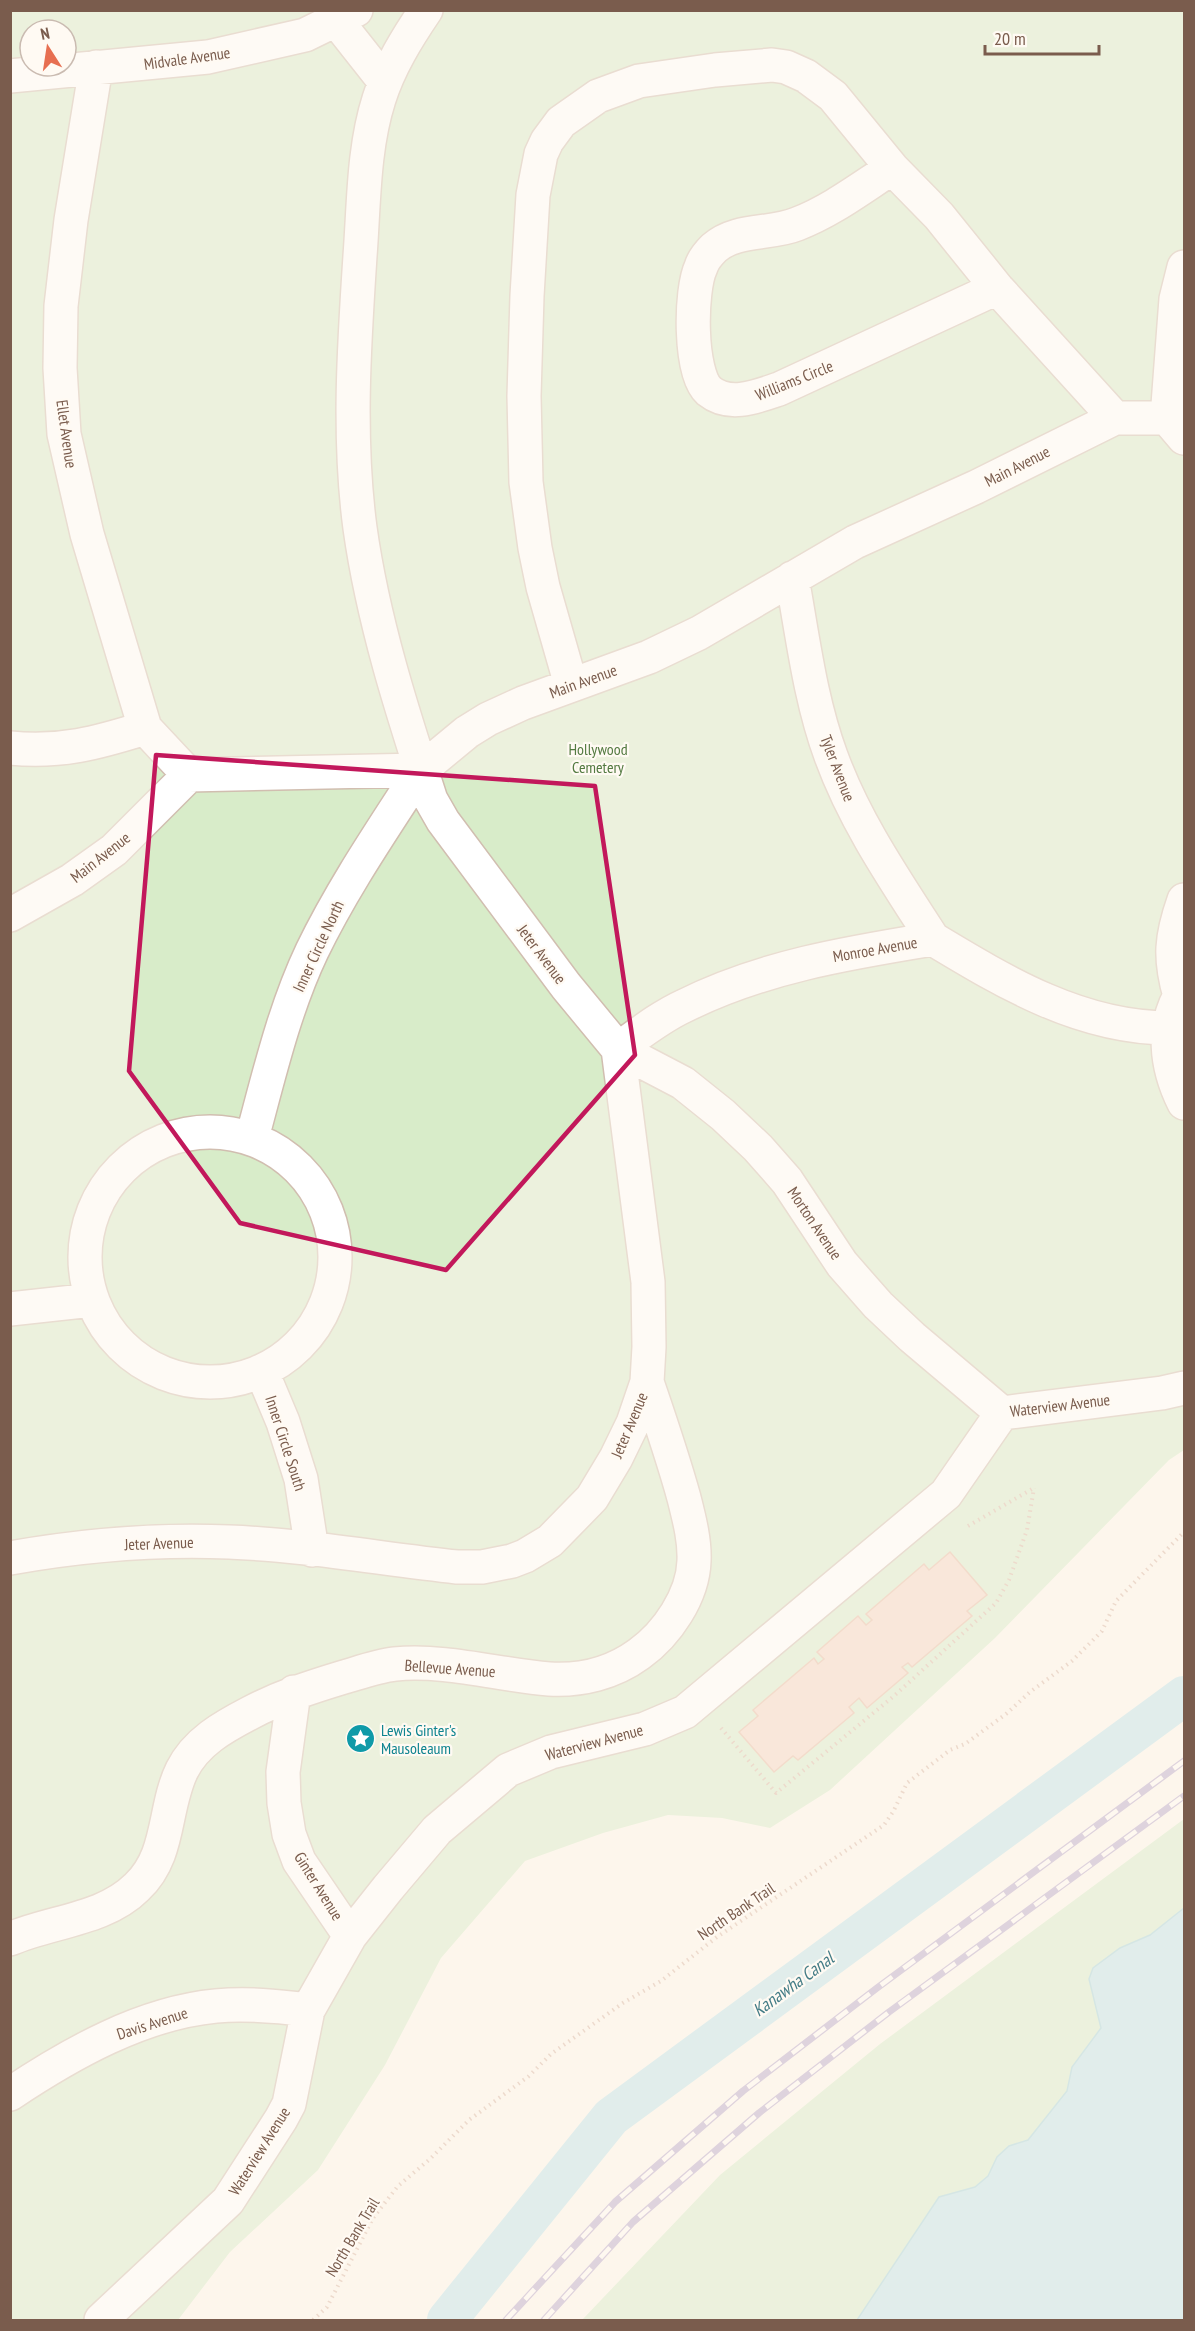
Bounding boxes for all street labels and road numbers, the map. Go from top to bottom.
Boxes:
street label: Midvale Avenue [143,42,231,74]
street label: Williams Circle [752,355,836,405]
street label: Ellet Avenue [52,399,82,469]
street label: Main Avenue [981,441,1053,491]
street label: Main Avenue [546,660,620,702]
street label: Tyler Avenue [816,732,860,804]
street label: Main Avenue [66,827,134,887]
street label: Inner Circle North [288,897,348,995]
street label: Jeter Avenue [513,920,571,988]
street label: Monroe Avenue [831,932,919,966]
street label: Morton Avenue [783,1183,847,1263]
street label: Jeter Avenue [606,1389,652,1462]
street label: Waterview Avenue [1009,1389,1111,1421]
street label: Inner Circle South [261,1393,311,1493]
street label: Jeter Avenue [123,1532,194,1554]
street label: Bellevue Avenue [404,1655,496,1681]
street label: Waterview Avenue [543,1719,645,1765]
street label: Ginter Avenue [290,1848,348,1924]
street label: North Bank Trail [694,1878,779,1944]
street label: Davis Avenue [114,2002,190,2044]
street label: Waterview Avenue [224,2103,294,2199]
street label: North Bank Trail [321,2194,384,2280]

